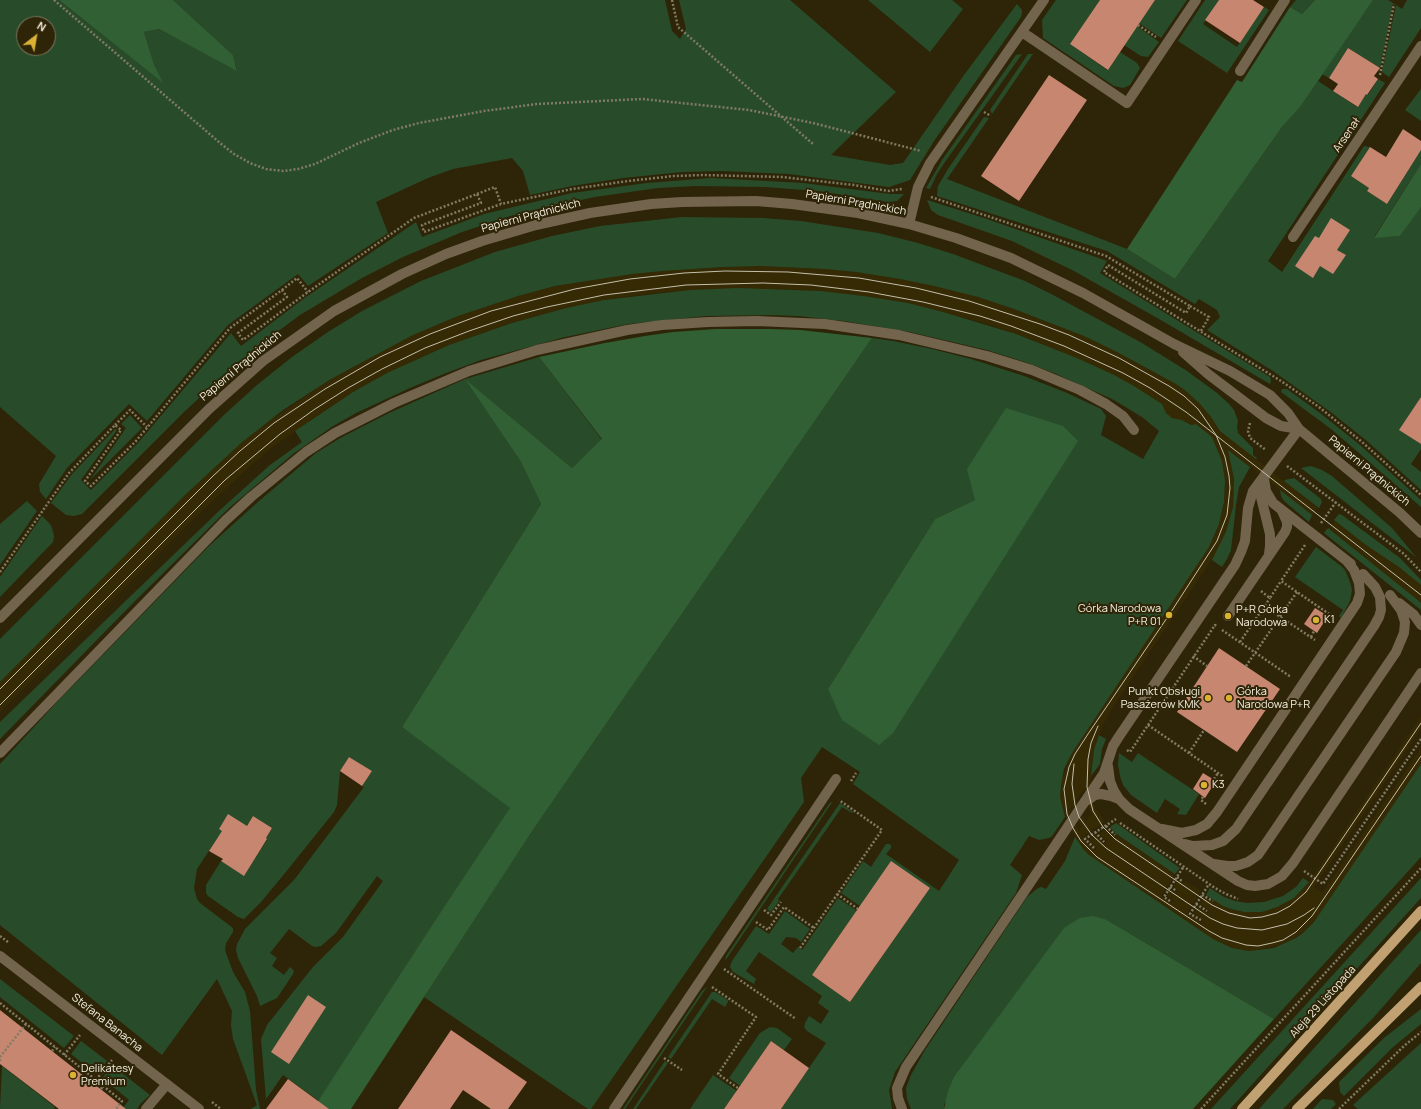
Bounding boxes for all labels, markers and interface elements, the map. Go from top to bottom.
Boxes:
north arrow [16,16,56,56]
text: N [35,18,49,35]
street label: Arsenał [1330,115,1364,155]
street label: Papierni Prądnickich [805,188,907,218]
street label: Papierni Prądnickich [480,196,582,236]
street label: Papierni Prądnickich [198,328,284,404]
street label: Papierni Prądnickich [1326,433,1412,509]
place label: Górka Narodowa P+R 01 [1078,602,1161,628]
place label: P+R Górka Narodowa [1236,603,1288,629]
marker: Górka Narodowa P+R 01 [1164,610,1174,620]
marker: P+R Górka Narodowa [1223,611,1233,621]
place label: K1 [1324,613,1335,627]
marker: K1 [1311,615,1321,625]
place label: Punkt Obsługi Pasażerów KMK [1121,685,1200,711]
place label: Górka Narodowa P+R [1237,685,1310,711]
marker: Punkt Obsługi Pasażerów KMK [1203,693,1213,703]
marker: Górka Narodowa P+R [1224,693,1234,703]
place label: K3 [1212,778,1225,792]
marker: K3 [1199,780,1209,790]
street label: Aleja 29 Listopada [1287,963,1359,1041]
street label: Stefana Banacha [69,991,145,1055]
place label: Delikatesy Premium [81,1062,133,1088]
marker: Delikatesy Premium [68,1070,78,1080]

